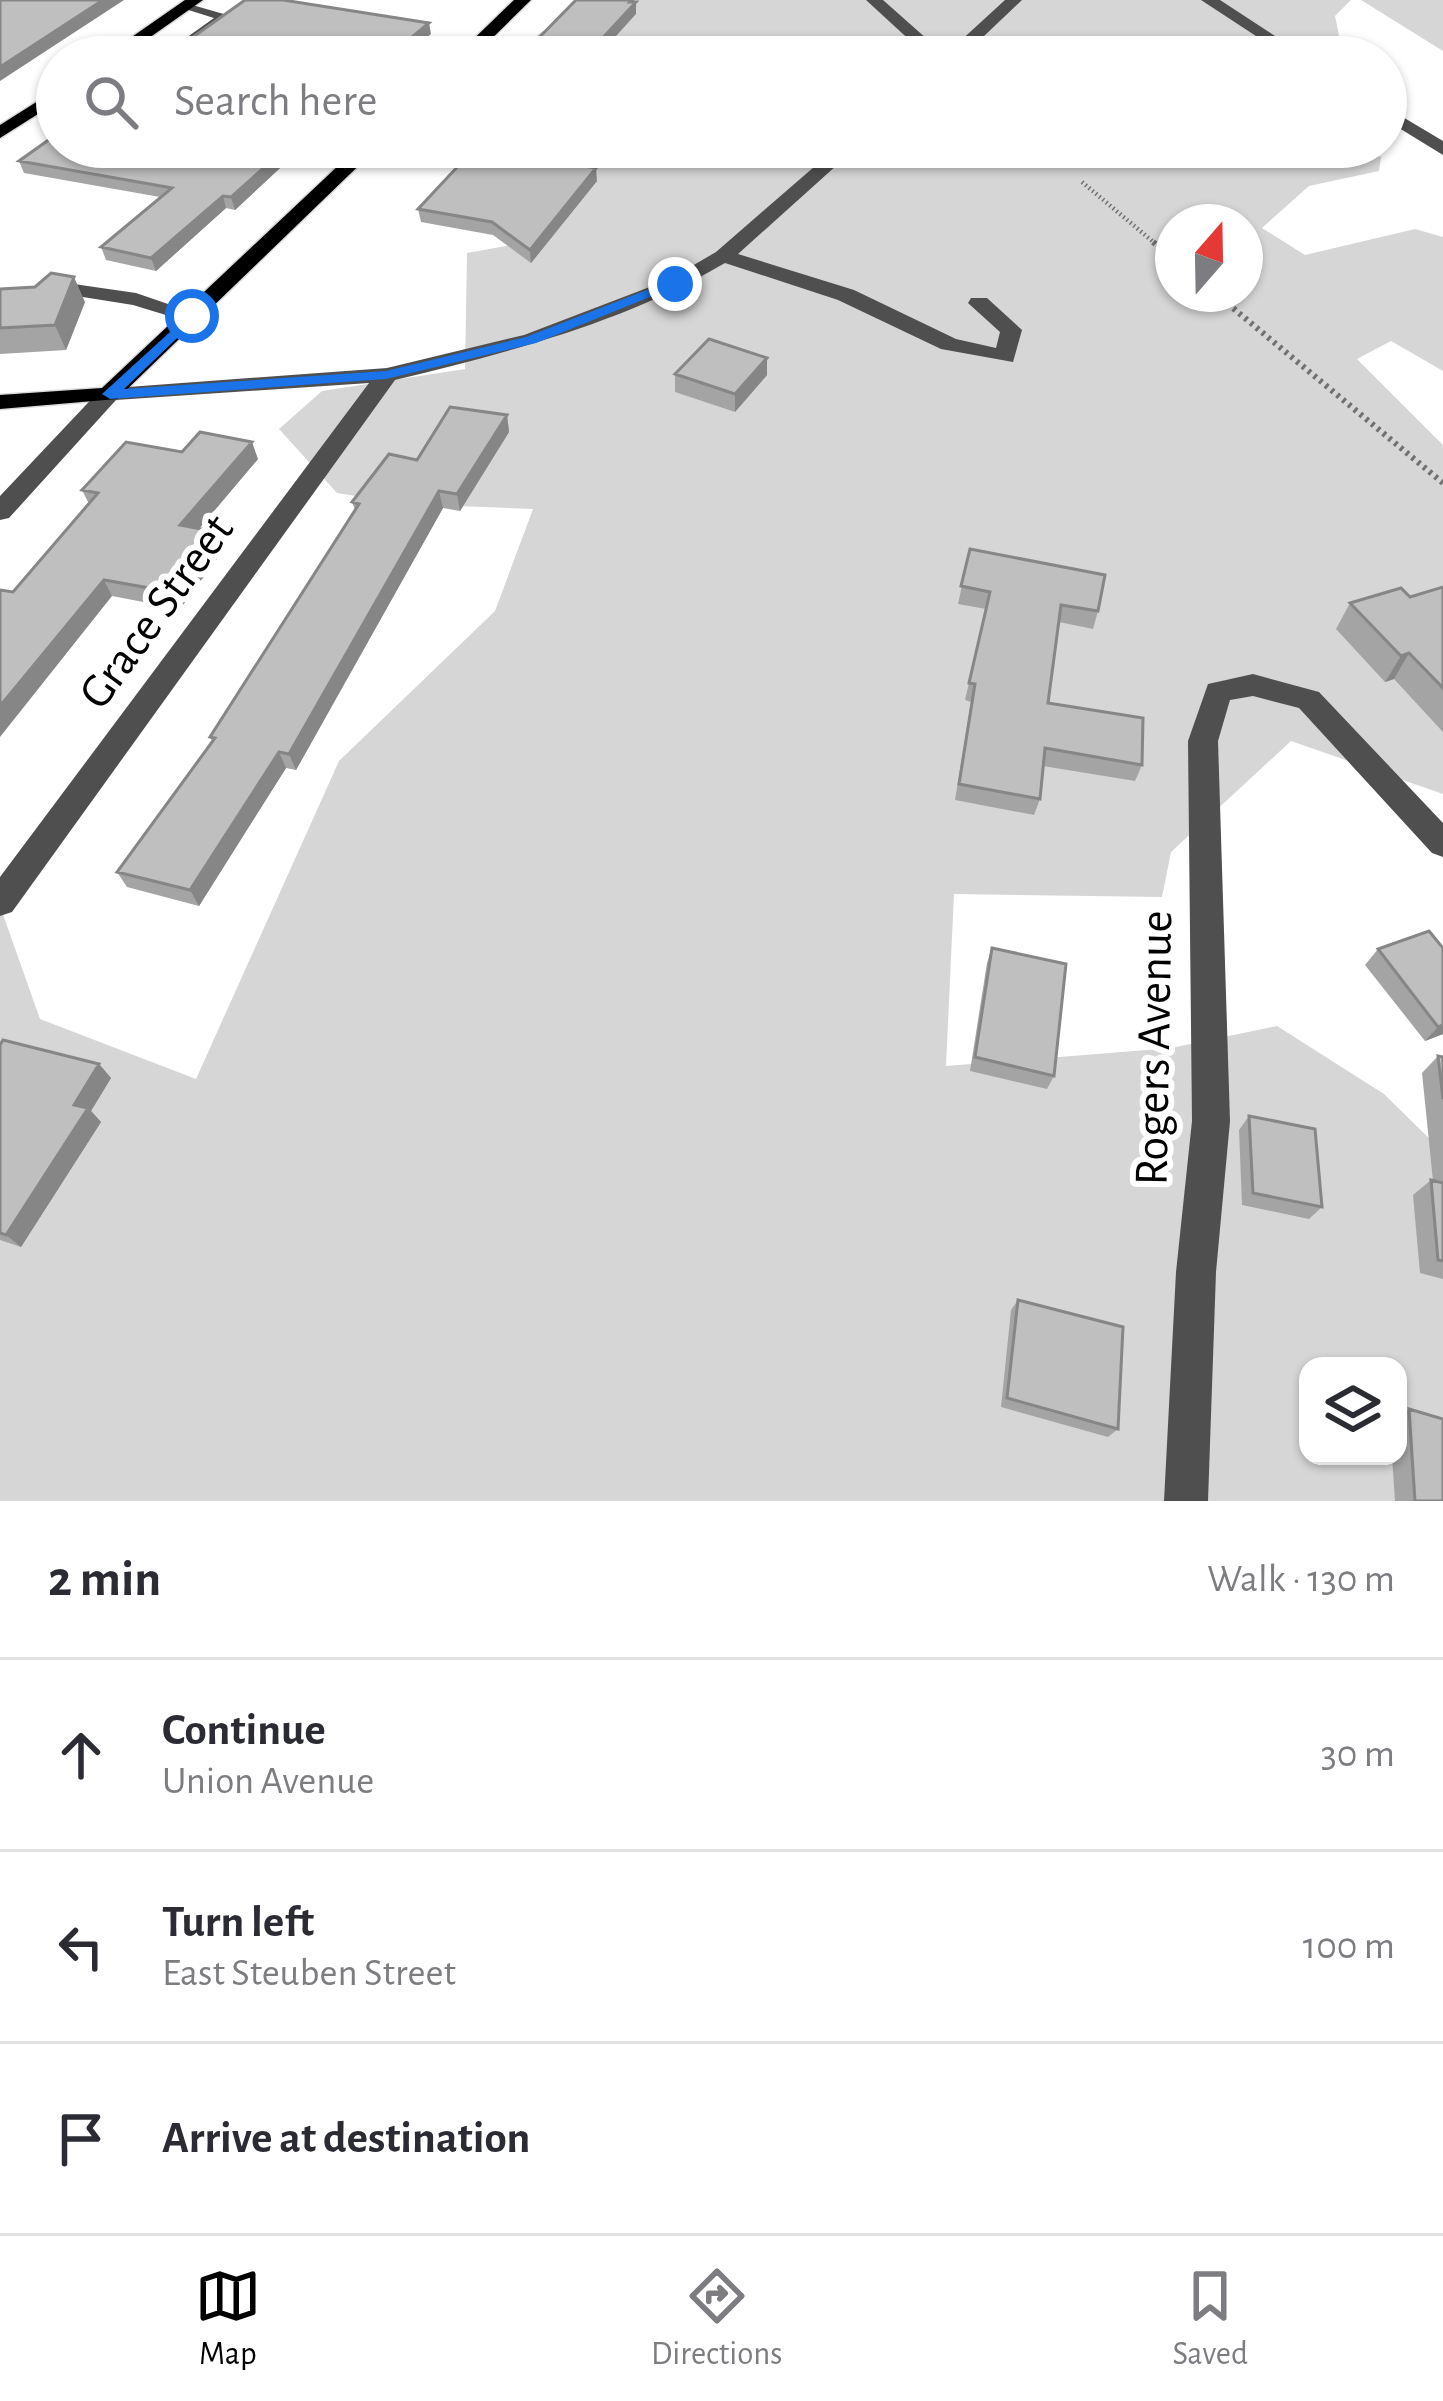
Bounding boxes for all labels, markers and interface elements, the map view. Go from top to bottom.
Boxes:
search box [36,36,1407,168]
icon: search [78,69,144,135]
text: Search here [174,79,377,124]
north arrow [1155,204,1263,312]
route end [648,257,702,311]
route start [165,289,219,343]
street label: Grace Street [71,506,243,718]
street label: Rogers Avenue [1129,910,1181,1186]
map controls [1299,1357,1407,1465]
button: layers [1299,1357,1407,1465]
text: 2 min [48,1554,161,1605]
text: Walk · 130 m [1207,1560,1395,1599]
text: Continue [162,1708,326,1753]
icon: ahead [48,1722,114,1788]
text: 30 m [1321,1735,1395,1774]
text: Union Avenue [162,1762,374,1801]
text: Turn left [162,1900,314,1945]
icon: left [48,1914,114,1980]
text: 100 m [1303,1927,1395,1966]
text: East Steuben Street [162,1954,456,1993]
icon: arrive [48,2106,114,2172]
text: Arrive at destination [162,2116,530,2161]
tab: Map [195,2263,261,2375]
tab: Directions [651,2263,782,2375]
tab: Saved [1172,2263,1248,2375]

